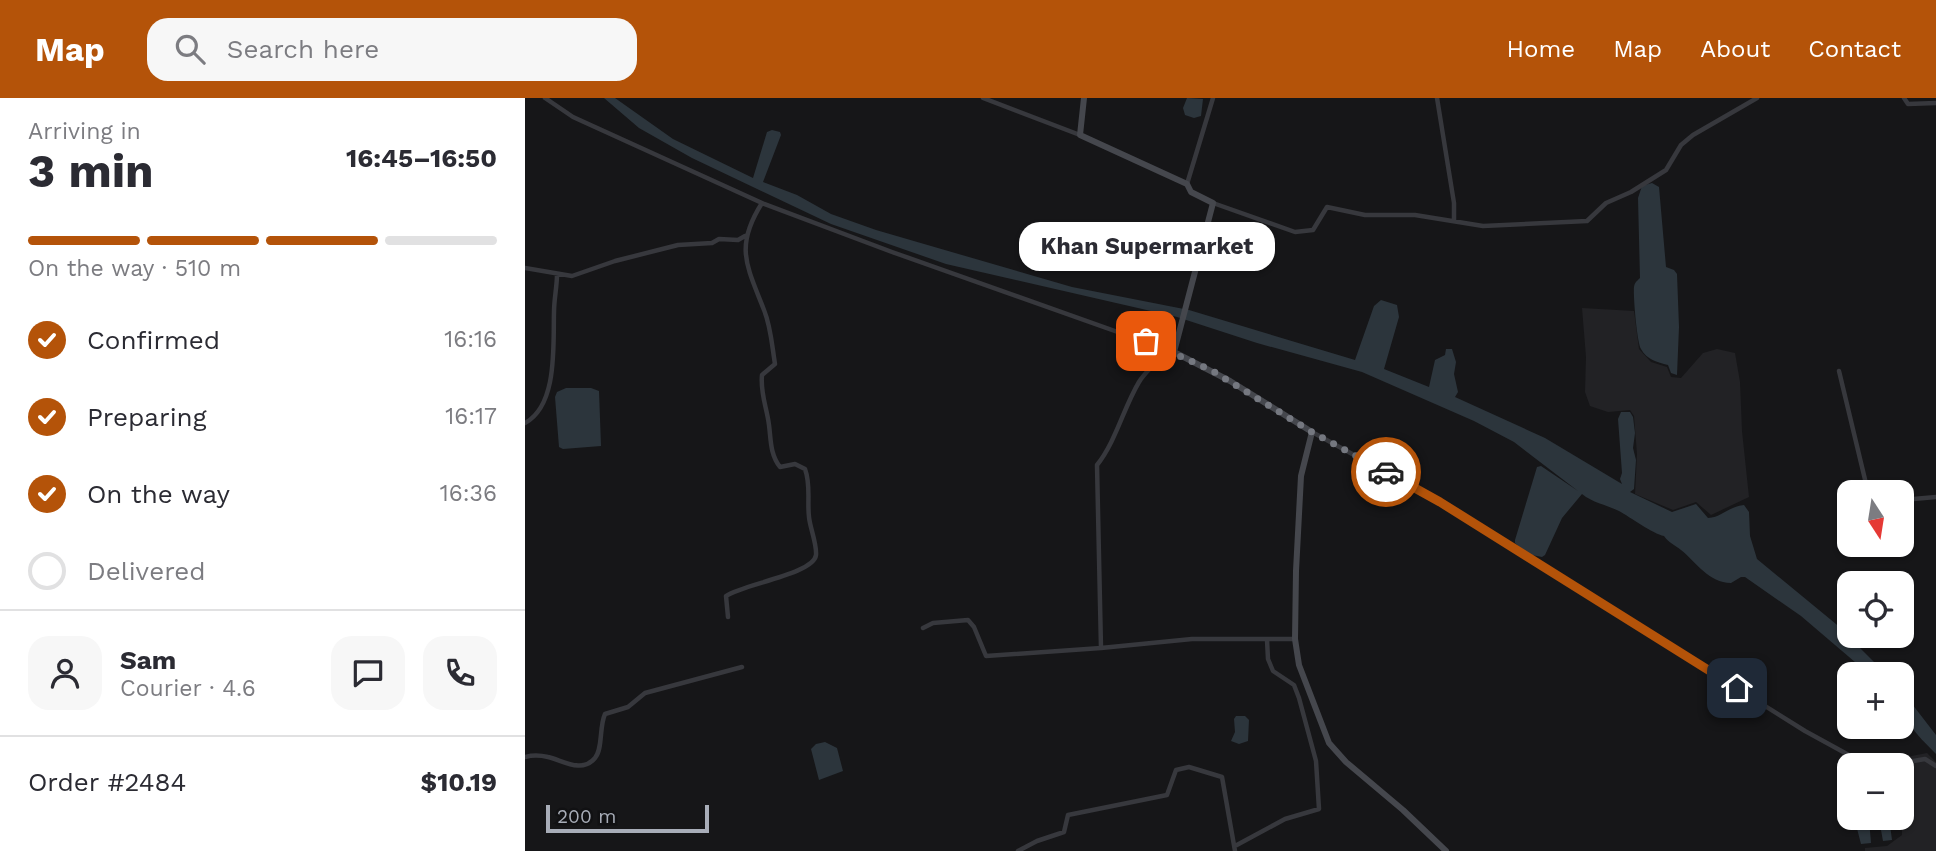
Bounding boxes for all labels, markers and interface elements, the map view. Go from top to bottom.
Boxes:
search box [147,18,637,81]
text: Map [35,30,105,69]
icon: search [171,30,209,68]
text: Search here [227,34,379,64]
text: Home [1507,35,1575,63]
text: Map [1613,35,1662,63]
text: About [1700,35,1770,63]
text: Contact [1808,35,1901,63]
text: Arriving in [28,118,141,145]
text: 16:45–16:50 [346,143,497,173]
text: 3 min [28,144,154,198]
callout: Khan Supermarket [1018,222,1274,271]
text: Khan Supermarket [1041,233,1253,260]
text: On the way · 510 m [28,255,241,282]
pin [1116,311,1176,371]
icon: check [28,321,66,359]
icon: bag [1127,322,1165,360]
text: Confirmed [87,325,220,355]
text: 16:16 [444,326,497,353]
icon: check [28,398,66,436]
text: Preparing [87,402,207,432]
text: 16:17 [445,403,497,430]
courier [1351,437,1421,507]
icon: car [1367,453,1405,491]
icon: check [28,475,66,513]
text: On the way [87,479,230,509]
text: 16:36 [440,480,497,507]
north arrow [1837,480,1915,556]
map controls [1837,480,1914,830]
text: Delivered [87,556,206,586]
button: locate [1837,571,1914,648]
button: person [28,636,102,710]
button: chat [331,636,405,710]
button: phone [423,636,497,710]
text: Sam [120,645,176,675]
pin [1707,658,1767,718]
button: + [1837,662,1914,739]
icon: home [1718,669,1756,707]
text: Courier · 4.6 [120,675,256,702]
button: − [1837,753,1914,830]
text: Order #2484 [28,767,186,797]
text: $10.19 [421,767,497,797]
scale bar [546,802,709,834]
text: 200 m [557,805,616,828]

